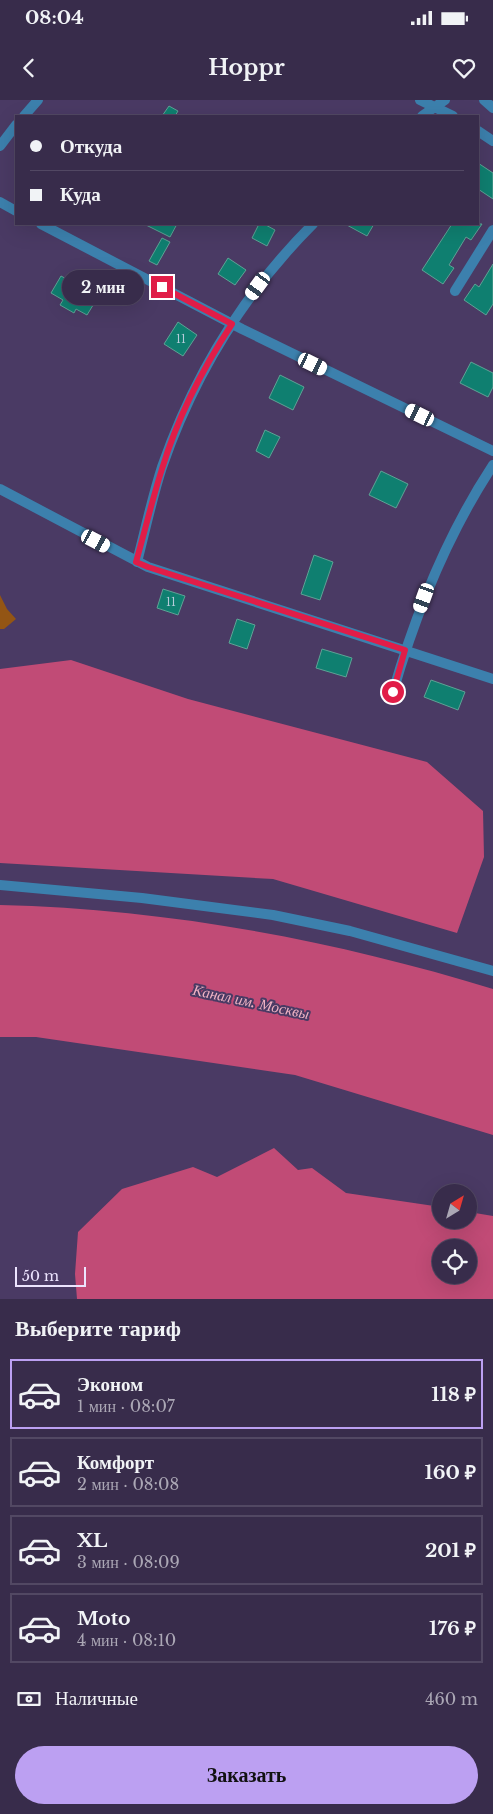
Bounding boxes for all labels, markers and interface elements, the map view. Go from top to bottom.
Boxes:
text: 08:04 [25,6,84,29]
icon: back [15,54,43,82]
text: Hoppr [208,54,285,81]
icon: heart [450,54,478,82]
text: Откуда [60,135,122,158]
text: Куда [60,183,101,206]
car [243,269,272,303]
callout: 2 мин [62,270,144,304]
route end [151,276,173,298]
text: 2 мин [81,277,125,297]
house number: 11 [176,332,186,346]
car [296,351,329,377]
car [403,402,436,428]
car [79,527,112,555]
car [411,581,436,615]
house number: 11 [166,595,176,609]
route start [382,681,404,703]
water label: Канал им. Москвы [190,980,311,1023]
north arrow [432,1184,478,1229]
map controls [432,1184,477,1284]
button: locate [432,1239,477,1284]
scale bar [15,1264,86,1287]
text: 50 m [22,1267,59,1285]
text: Выберите тариф [15,1315,181,1342]
icon: car [17,1372,62,1417]
text: Эконом [77,1373,143,1396]
text: 118 ₽ [431,1383,476,1406]
text: 1 мин · 08:07 [77,1396,175,1416]
icon: car [17,1450,62,1495]
text: Комфорт [77,1451,154,1474]
text: 160 ₽ [424,1461,476,1484]
text: 2 мин · 08:08 [77,1474,179,1494]
icon: car [17,1528,62,1573]
text: XL [77,1529,107,1552]
text: 201 ₽ [425,1539,476,1562]
text: 3 мин · 08:09 [77,1552,180,1572]
icon: car [17,1606,62,1651]
text: Moto [77,1607,131,1630]
text: 176 ₽ [429,1617,476,1640]
text: 4 мин · 08:10 [77,1630,176,1650]
icon: cash [15,1685,43,1713]
text: Наличные [55,1687,138,1710]
text: 460 m [425,1689,478,1709]
button: Заказать [15,1746,478,1804]

